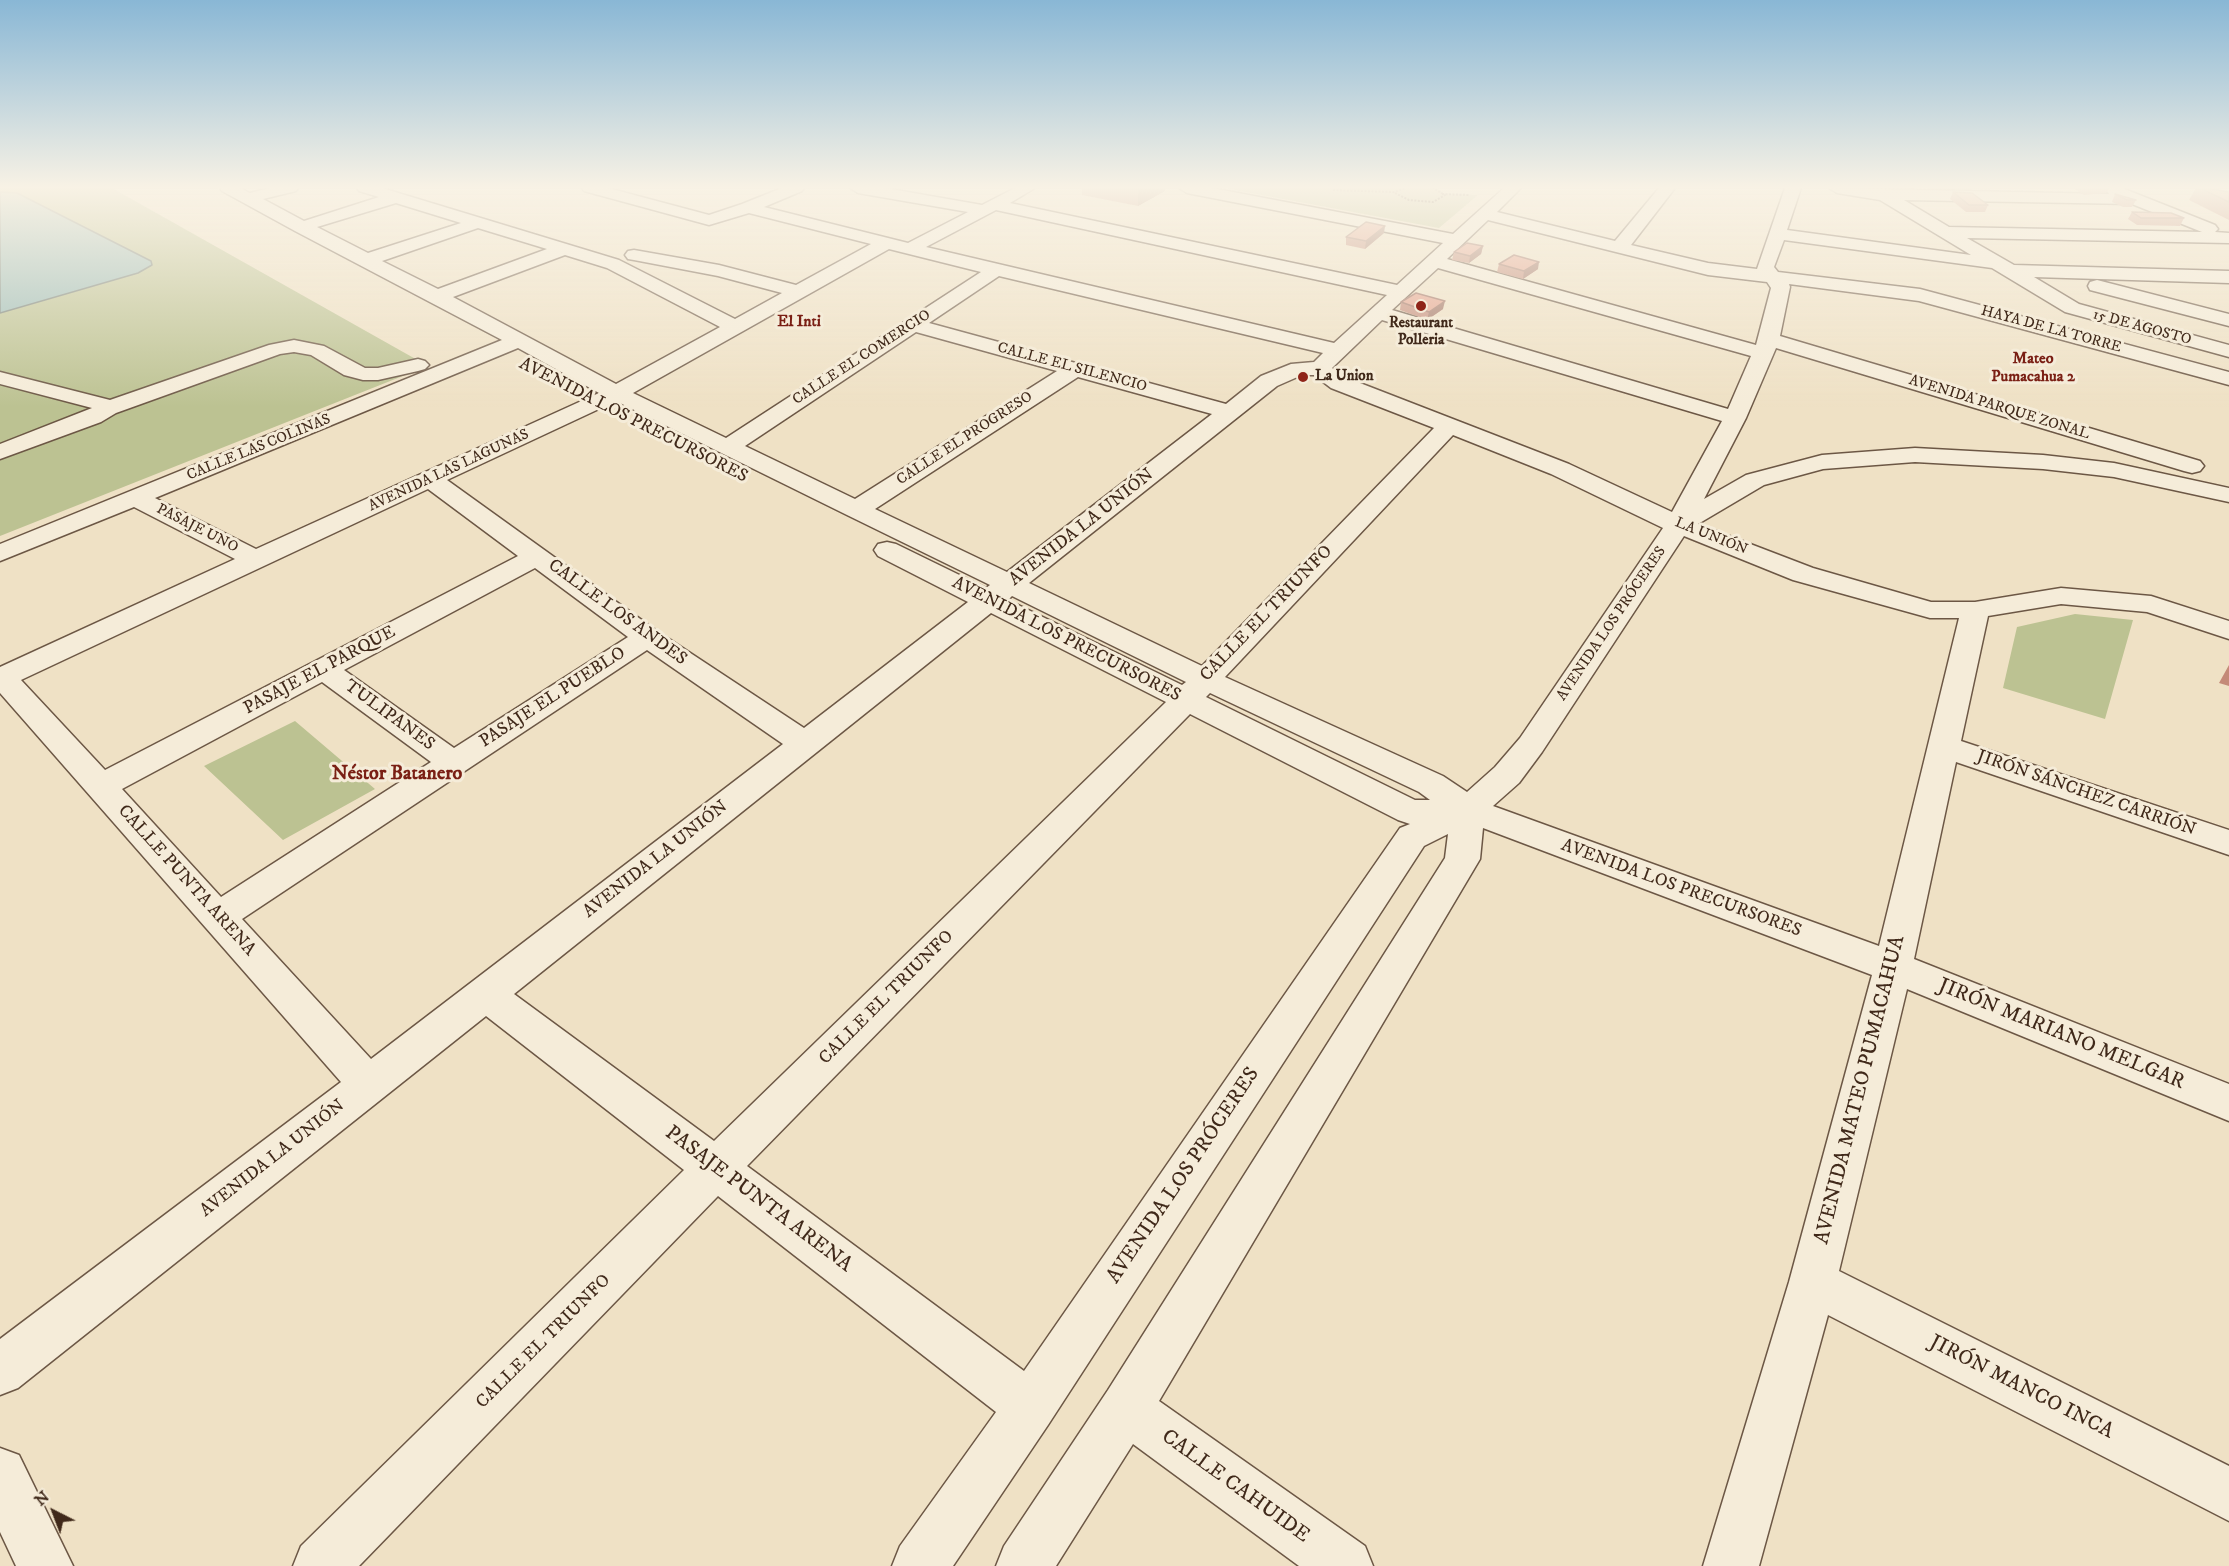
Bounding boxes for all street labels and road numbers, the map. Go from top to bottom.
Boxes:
street label: HAYA DE LA TORRE [1979,303,2123,357]
street label: 15 DE AGOSTO [2091,306,2193,350]
street label: CALLE EL COMERCIO [790,307,934,409]
street label: CALLE EL SILENCIO [995,339,1149,397]
street label: AVENIDA LOS PRECURSORES [515,354,751,488]
street label: AVENIDA PARQUE ZONAL [1906,372,2092,444]
street label: CALLE EL PROGRESO [894,388,1036,490]
street label: CALLE LAS COLINAS [184,411,334,485]
street label: AVENIDA LAS LAGUNAS [366,426,532,516]
street label: AVENIDA LA UNIÓN [1005,465,1159,591]
street label: PASAJE UNO [153,501,241,557]
street label: LA UNIÓN [1672,514,1750,560]
street label: CALLE EL TRIUNFO [1196,541,1338,687]
street label: AVENIDA LOS PRÓCERES [1554,543,1670,705]
street label: CALLE LOS ANDES [543,555,691,671]
street label: AVENIDA LOS PRECURSORES [948,573,1184,707]
street label: PASAJE EL PARQUE [240,622,400,720]
street label: PASAJE EL PUEBLO [476,643,630,753]
street label: TULIPANES [340,676,438,756]
street label: JIRÓN SÁNCHEZ CARRIÓN [1974,746,2198,842]
street label: AVENIDA LA UNIÓN [579,797,733,923]
street label: CALLE PUNTA ARENA [113,801,259,961]
street label: AVENIDA LOS PRECURSORES [1558,835,1804,943]
street label: CALLE EL TRIUNFO [815,926,959,1070]
street label: AVENIDA MATEO PUMACAHUA [1810,933,1912,1247]
street label: JIRÓN MARIANO MELGAR [1934,974,2188,1096]
street label: AVENIDA LOS PRÓCERES [1102,1063,1266,1289]
street label: AVENIDA LA UNIÓN [196,1096,350,1222]
street label: PASAJE PUNTA ARENA [659,1121,857,1279]
street label: CALLE EL TRIUNFO [472,1270,616,1414]
street label: JIRÓN MANCO INCA [1925,1331,2117,1445]
street label: CALLE CAHUIDE [1156,1425,1314,1549]

